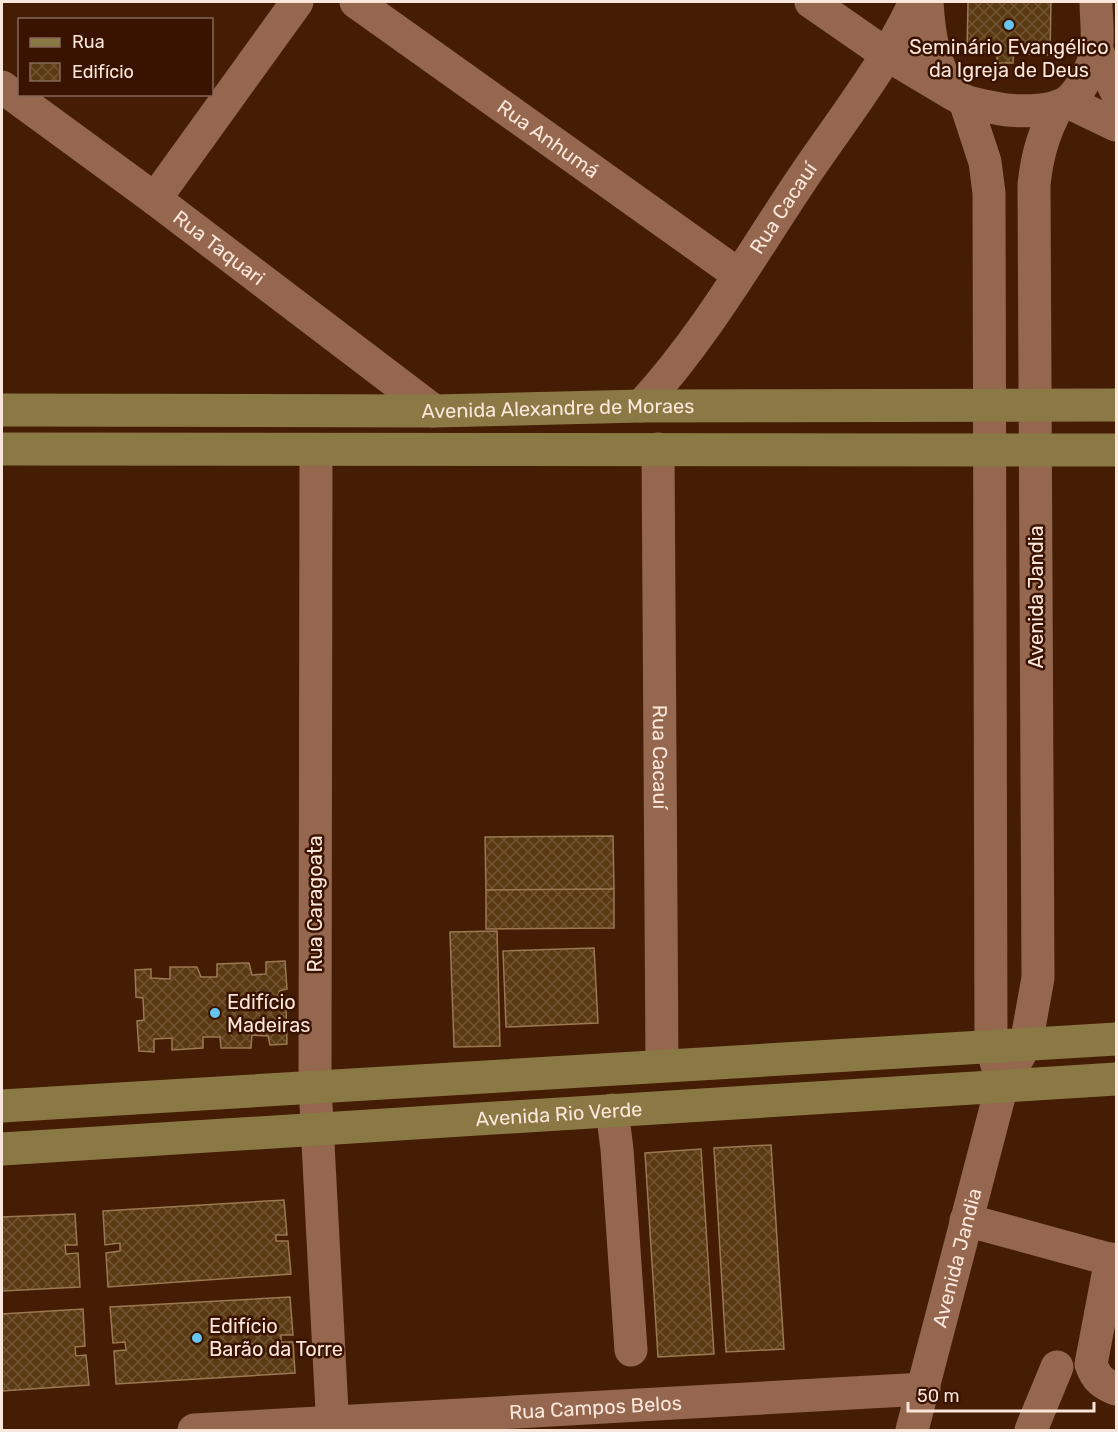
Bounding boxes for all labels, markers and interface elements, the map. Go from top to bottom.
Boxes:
legend [18,18,213,96]
marker: Seminário Evangélico da Igreja de Deus [1002,18,1016,32]
text: Rua [72,31,105,53]
place label: Seminário Evangélico da Igreja de Deus [909,35,1109,82]
text: Edifício [72,61,134,83]
street label: Rua Anhumá [493,95,604,183]
street label: Rua Cacauí [745,157,822,258]
street label: Rua Taquari [168,205,270,290]
street label: Avenida Alexandre de Moraes [422,394,694,423]
street label: Avenida Jandia [1024,525,1048,669]
street label: Rua Cacauí [648,705,672,810]
street label: Rua Caragoata [303,835,327,973]
place label: Edifício Madeiras [227,990,311,1037]
marker: Edifício Madeiras [208,1006,222,1020]
street label: Avenida Rio Verde [475,1097,643,1131]
street label: Avenida Jandia [927,1185,987,1330]
place label: Edifício Barão da Torre [209,1314,343,1361]
marker: Edifício Barão da Torre [190,1331,204,1345]
scale bar [908,1375,1094,1413]
text: 50 m [917,1385,960,1407]
street label: Rua Campos Belos [508,1391,682,1424]

